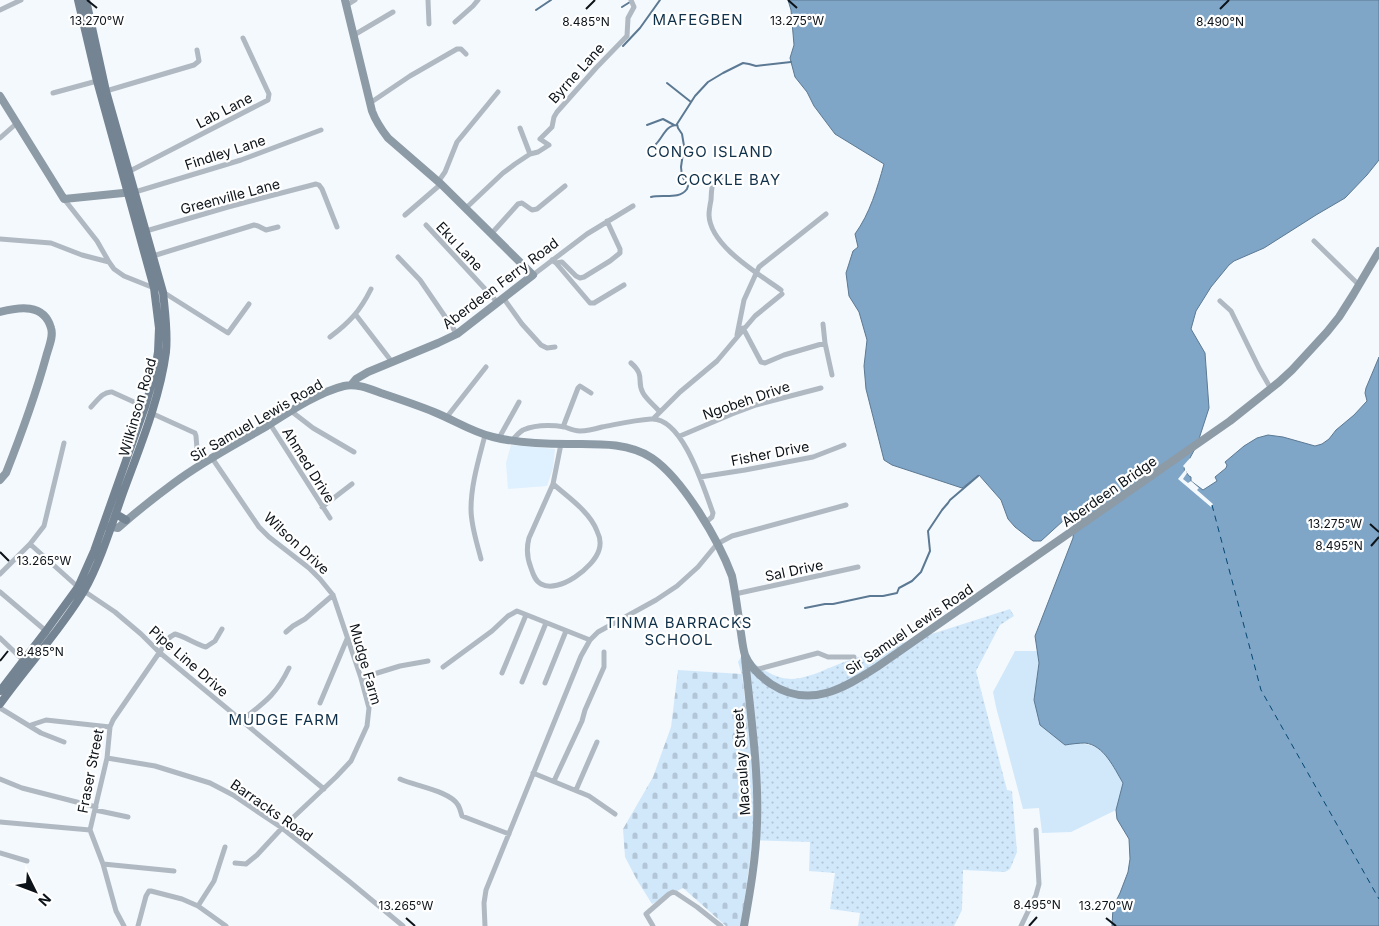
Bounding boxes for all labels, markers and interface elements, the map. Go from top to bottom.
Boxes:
district label: MAFEGBEN [652,10,744,29]
text: 13.270°W [70,13,124,28]
text: 13.275°W [770,13,824,28]
text: 8.485°N [562,14,610,29]
text: 8.490°N [1196,14,1244,29]
street label: Byrne Lane [545,39,607,107]
street label: Lab Lane [193,89,255,131]
street label: Findley Lane [183,131,267,173]
district label: CONGO ISLAND [646,142,774,161]
district label: COCKLE BAY [677,170,781,189]
street label: Greenville Lane [178,175,282,217]
street label: Eku Lane [433,218,487,274]
street label: Aberdeen Ferry Road [439,234,561,332]
street label: Wilkinson Road [115,356,159,458]
street label: Sir Samuel Lewis Road [187,375,325,465]
street label: Ngobeh Drive [700,377,792,423]
street label: Ahmed Drive [279,424,339,506]
street label: Fisher Drive [729,437,811,469]
street label: Aberdeen Bridge [1058,452,1160,530]
street label: Wilson Drive [261,508,333,578]
text: 13.275°W [1308,516,1362,531]
text: 8.495°N [1315,538,1363,553]
text: 13.265°W [17,553,72,568]
street label: Sal Drive [763,556,825,584]
street label: Sir Samuel Lewis Road [842,580,976,678]
district label: TINMA BARRACKS SCHOOL [606,613,752,649]
street label: Mudge Farm [346,621,386,707]
street label: Pipe Line Drive [146,622,232,700]
text: 8.485°N [16,644,64,659]
street label: Macaulay Street [729,708,753,816]
district label: MUDGE FARM [228,710,340,729]
street label: Fraser Street [74,727,107,814]
street label: Barracks Road [228,775,316,845]
north arrow [10,866,60,916]
text: N [35,890,55,910]
text: 8.495°N [1013,897,1061,912]
text: 13.265°W [379,898,434,913]
text: 13.270°W [1079,898,1133,913]

